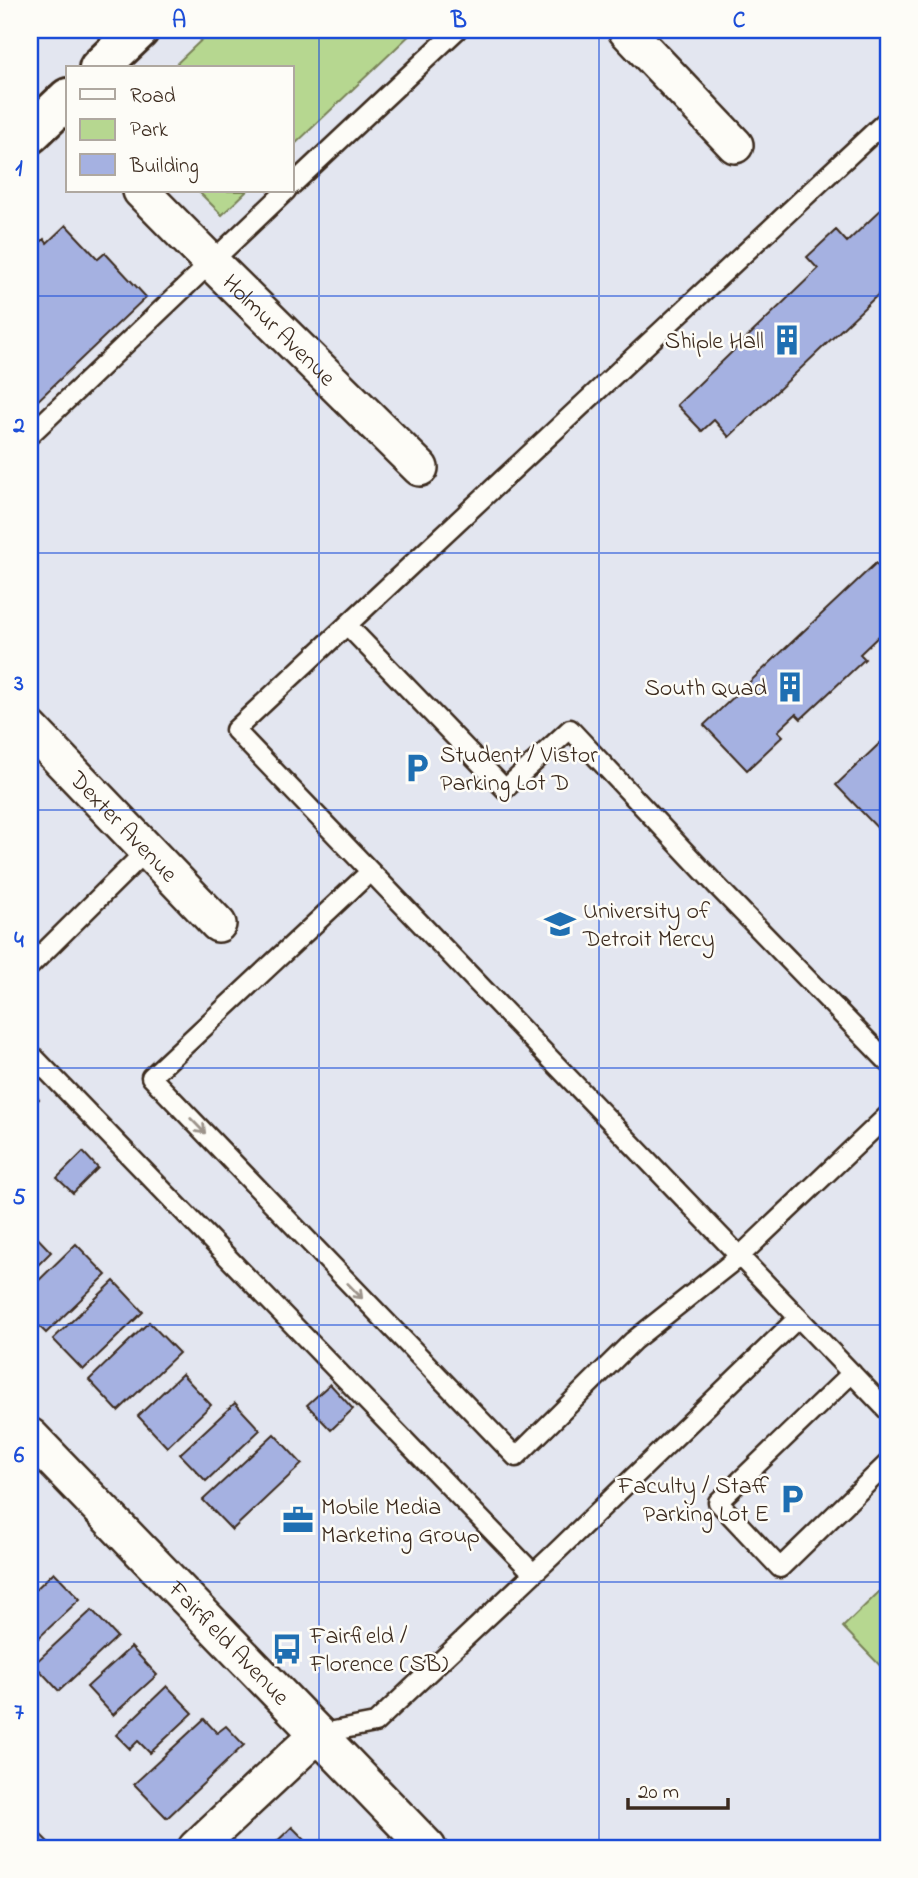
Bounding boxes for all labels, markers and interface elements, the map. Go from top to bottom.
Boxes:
text: A [172,5,186,38]
text: B [450,5,467,38]
text: C [733,5,746,38]
legend [66,66,294,192]
text: Road [130,82,176,112]
text: Park [130,116,169,146]
text: Building [129,152,199,184]
text: 1 [15,153,23,186]
street label: Holmur Avenue [213,267,343,396]
building icon: Shiple Hall [770,323,804,357]
place label: Shiple Hall [665,325,764,360]
text: 2 [12,410,25,443]
text: 3 [13,668,24,701]
building icon: South Quad [773,670,807,704]
place label: South Quad [644,672,768,707]
place label: Student / Vistor Parking Lot D [440,739,598,802]
parking icon: Student / Vistor Parking Lot D [400,751,434,785]
street label: Dexter Avenue [59,763,185,892]
place label: University of Detroit Mercy [582,895,715,959]
school or university icon: University of Detroit Mercy [543,907,577,941]
text: 4 [14,925,24,958]
one-way arrow [189,1117,206,1134]
text: 5 [12,1182,26,1215]
one-way arrow [347,1282,364,1299]
text: 6 [14,1440,25,1473]
place label: Faculty / Staff Parking Lot E [617,1470,770,1533]
parking icon: Faculty / Staff Parking Lot E [775,1482,809,1516]
place label: Mobile Media Marketing Group [321,1491,480,1554]
office icon: Mobile Media Marketing Group [281,1503,315,1537]
street label: Fairfield Avenue [158,1573,297,1715]
place label: Fairfield / Florence (SB) [309,1620,448,1683]
bus stop icon: Fairfield / Florence (SB) [270,1632,304,1666]
text: 7 [14,1697,24,1730]
scale bar [628,1766,727,1810]
text: 20 m [638,1778,679,1808]

